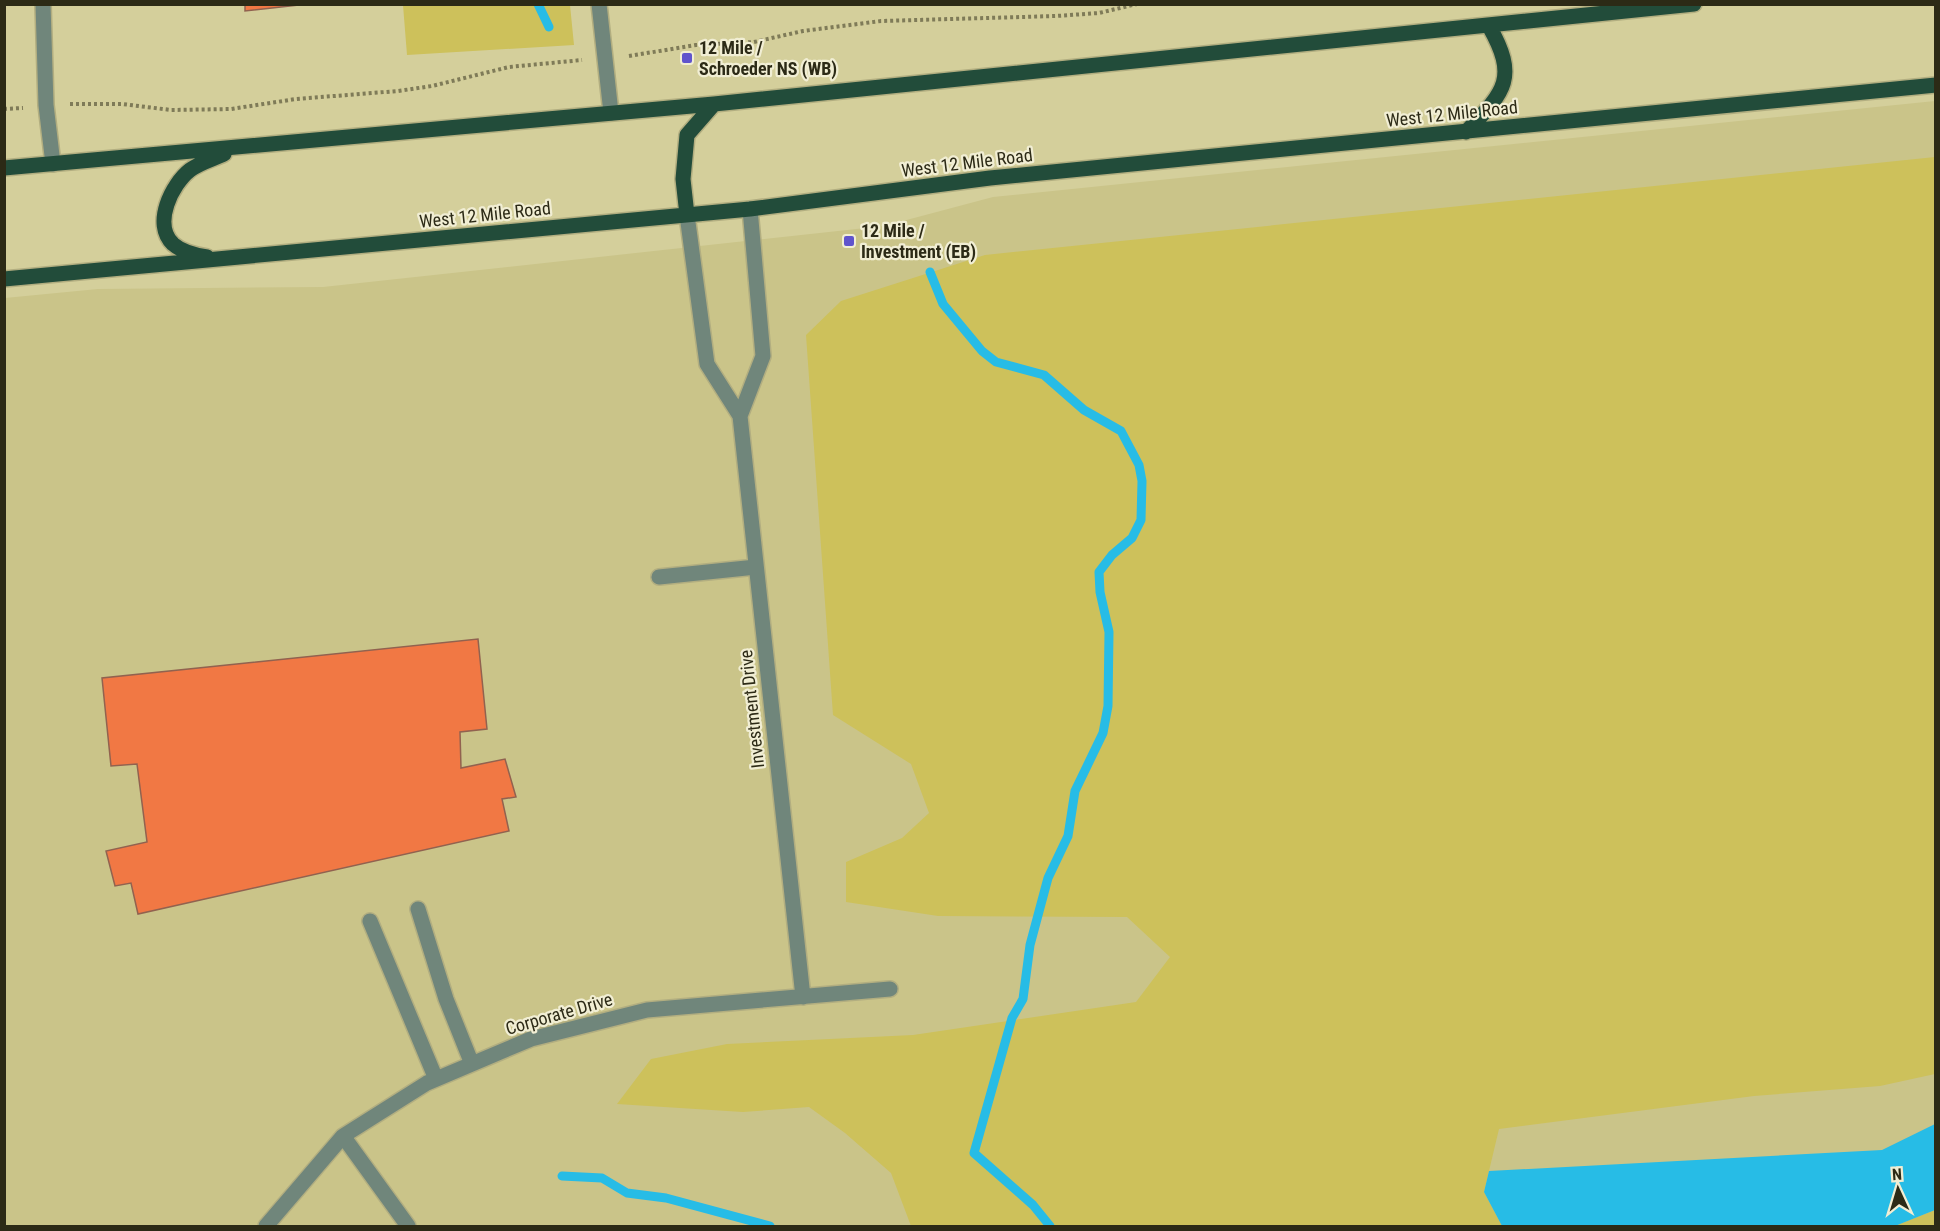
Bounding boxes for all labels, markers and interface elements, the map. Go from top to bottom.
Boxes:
place label: 12 Mile / Schroeder NS (WB) [699,37,837,80]
marker: 12 Mile / Schroeder NS (WB) [680,51,694,65]
street label: West 12 Mile Road [1385,96,1519,131]
street label: West 12 Mile Road [900,144,1034,181]
street label: West 12 Mile Road [418,197,552,232]
place label: 12 Mile / Investment (EB) [861,220,976,263]
marker: 12 Mile / Investment (EB) [842,234,856,248]
street label: Investment Drive [735,649,768,769]
street label: Corporate Drive [503,988,615,1039]
north arrow [1868,1159,1928,1219]
text: N [1891,1165,1903,1184]

